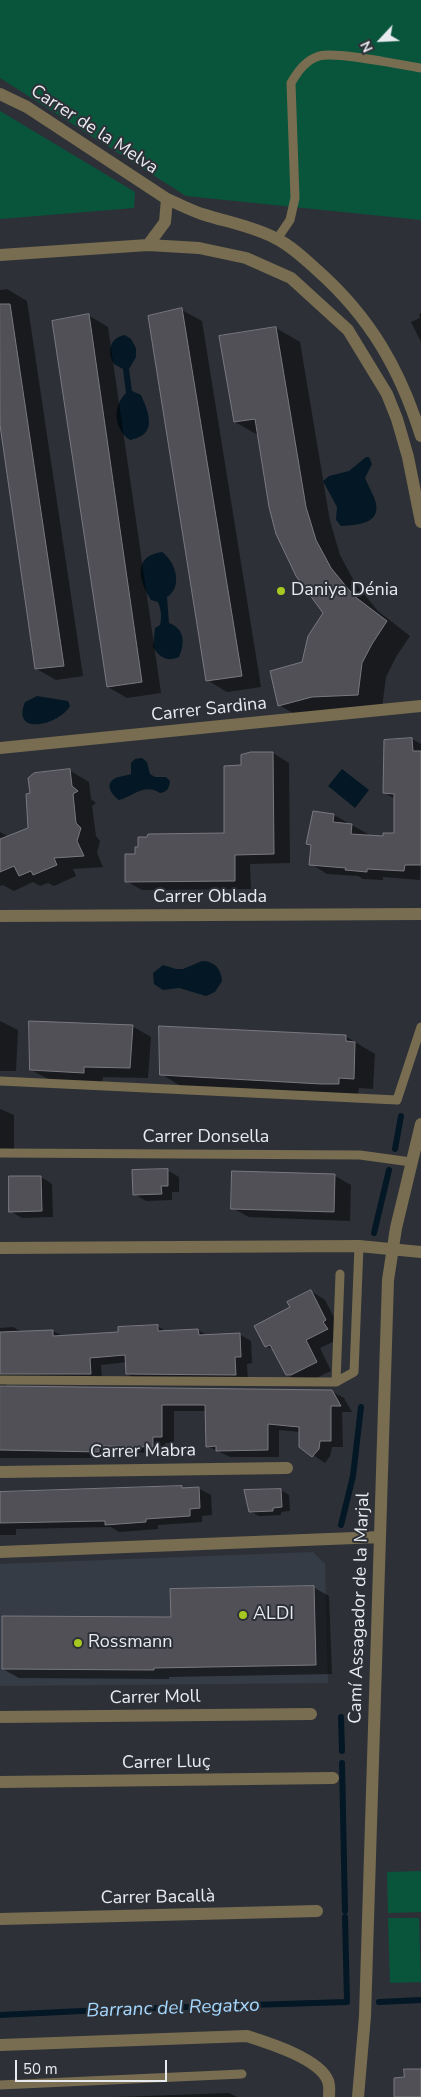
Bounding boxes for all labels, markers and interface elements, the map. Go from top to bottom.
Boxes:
north arrow [356,15,406,65]
text: N [356,38,378,55]
street label: Carrer de la Melva [26,81,162,179]
place label: Daniya Dénia [291,580,398,602]
marker: Daniya Dénia [275,585,287,597]
street label: Carrer Sardina [150,693,268,727]
street label: Carrer Oblada [153,887,267,909]
street label: Carrer Donsella [143,1127,269,1149]
street label: Carrer Mabra [90,1440,196,1464]
street label: Camí Assagador de la Marjal [345,1492,375,1724]
place label: ALDI [253,1604,294,1626]
marker: ALDI [237,1609,249,1621]
place label: Rossmann [88,1632,173,1654]
marker: Rossmann [72,1637,84,1649]
street label: Carrer Moll [109,1686,201,1710]
street label: Carrer Lluç [122,1751,210,1775]
street label: Carrer Bacallà [101,1886,215,1910]
water label: Barranc del Regatxo [86,1995,260,2023]
scale bar [18,2050,170,2082]
text: 50 m [23,2059,58,2079]

